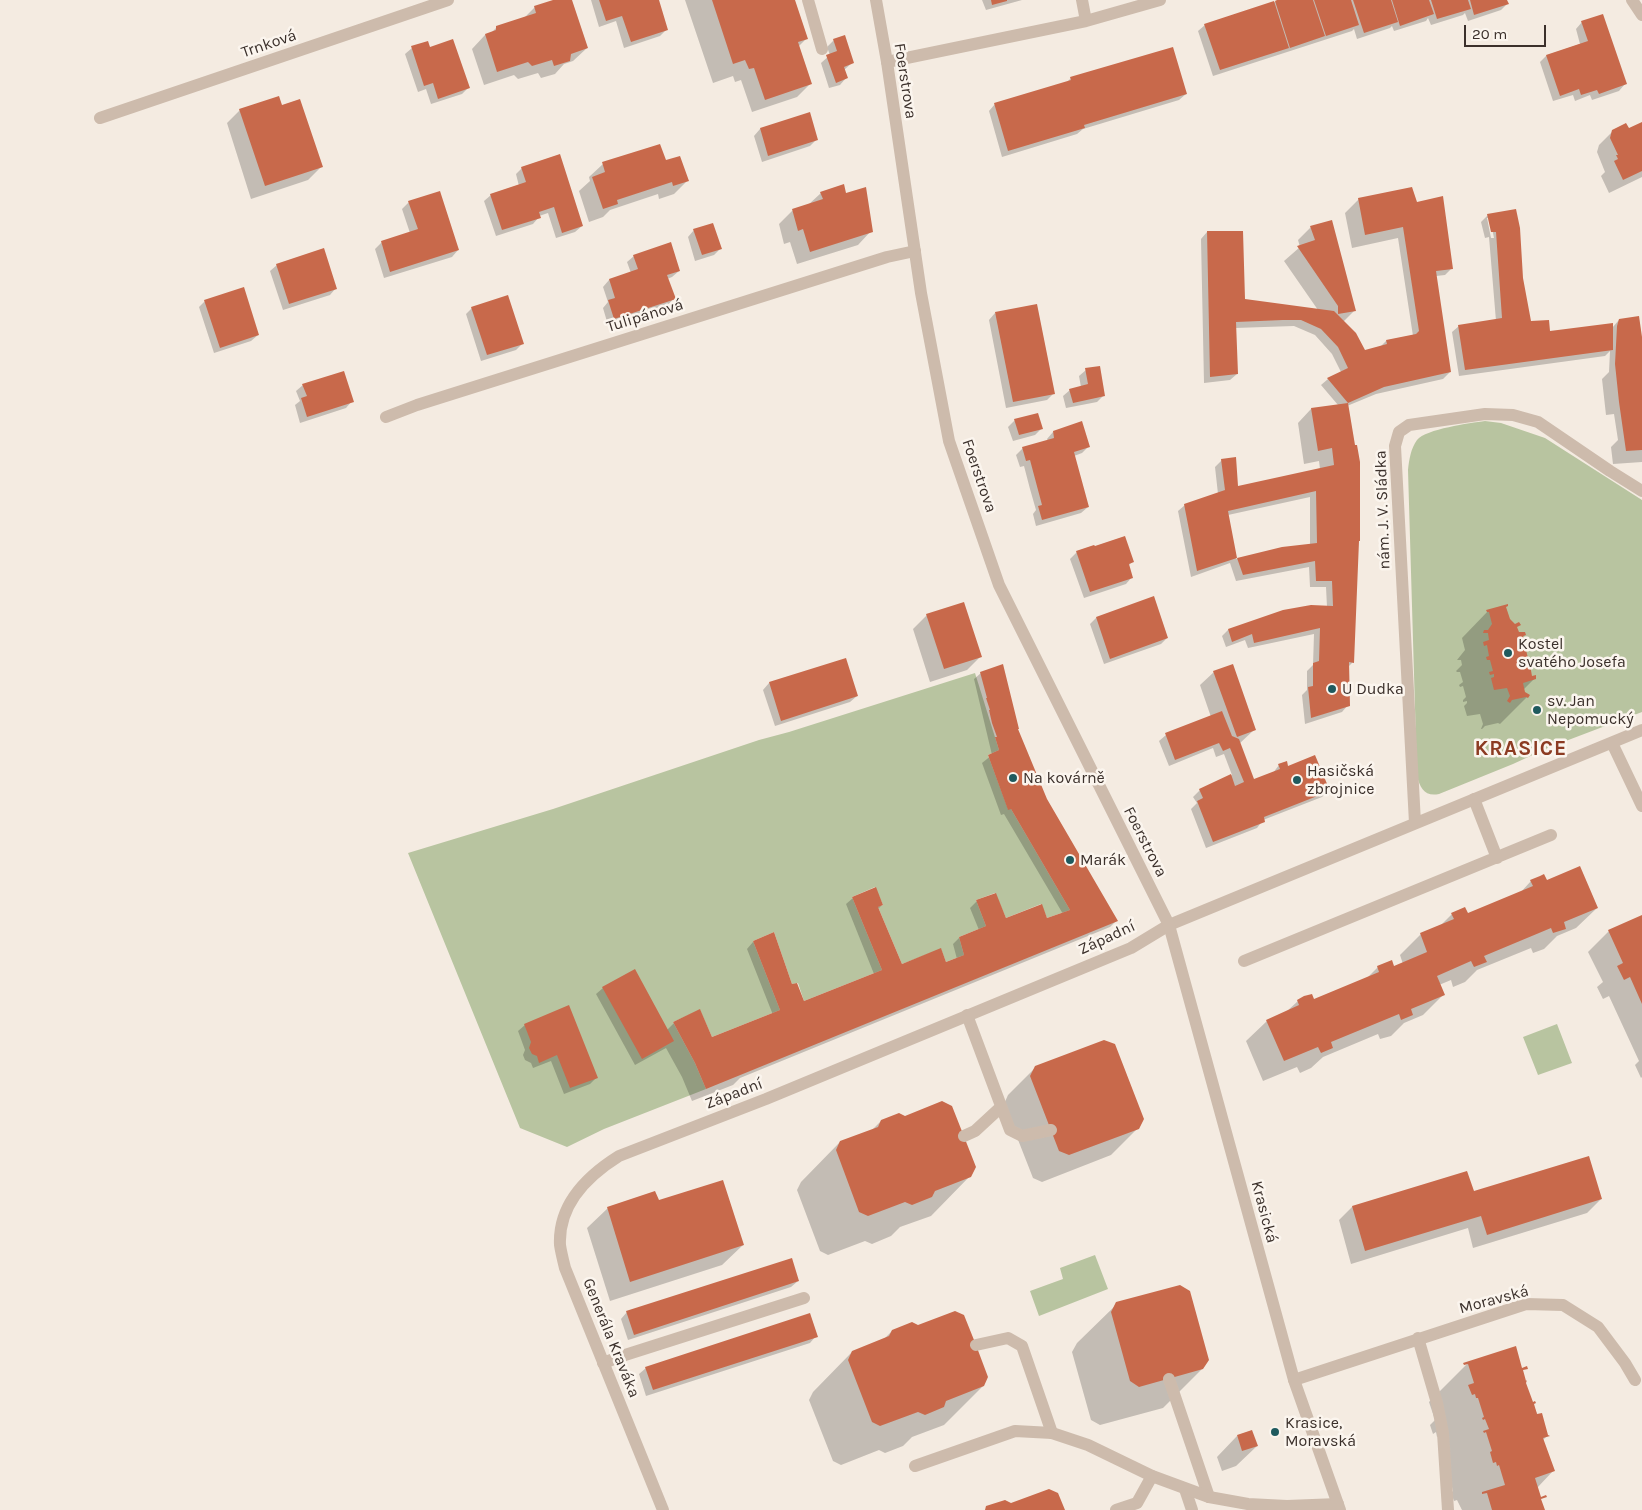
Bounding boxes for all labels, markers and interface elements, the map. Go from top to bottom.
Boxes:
scale bar [1467,15,1550,47]
text: 20 m [1472,25,1507,43]
street label: Trnková [239,26,299,62]
street label: Foerstrova [890,42,920,120]
street label: Tulipánová [604,295,686,337]
street label: Foerstrova [957,437,1001,515]
street label: nám. J. V. Sládka [1371,450,1395,570]
place label: Kostel svatého Josefa [1518,634,1626,672]
marker: Kostel svatého Josefa [1502,647,1514,659]
place label: U Dudka [1342,679,1404,699]
marker: U Dudka [1326,683,1338,695]
place label: sv. Jan Nepomucký [1547,691,1634,729]
marker: sv. Jan Nepomucký [1531,704,1543,716]
district label: KRASICE [1474,736,1568,762]
place label: Hasičská zbrojnice [1307,761,1375,799]
place label: Na kovárně [1023,768,1105,788]
marker: Na kovárně [1007,772,1019,784]
marker: Hasičská zbrojnice [1291,774,1303,786]
street label: Foerstrova [1119,804,1171,880]
place label: Marák [1080,850,1126,870]
marker: Marák [1064,854,1076,866]
street label: Západní [1076,917,1138,959]
street label: Západní [702,1074,766,1114]
street label: Krasická [1247,1179,1281,1245]
street label: Generála Kraváka [578,1276,644,1400]
street label: Moravská [1457,1282,1531,1318]
place label: Krasice, Moravská [1285,1413,1356,1451]
marker: Krasice, Moravská [1269,1426,1281,1438]

